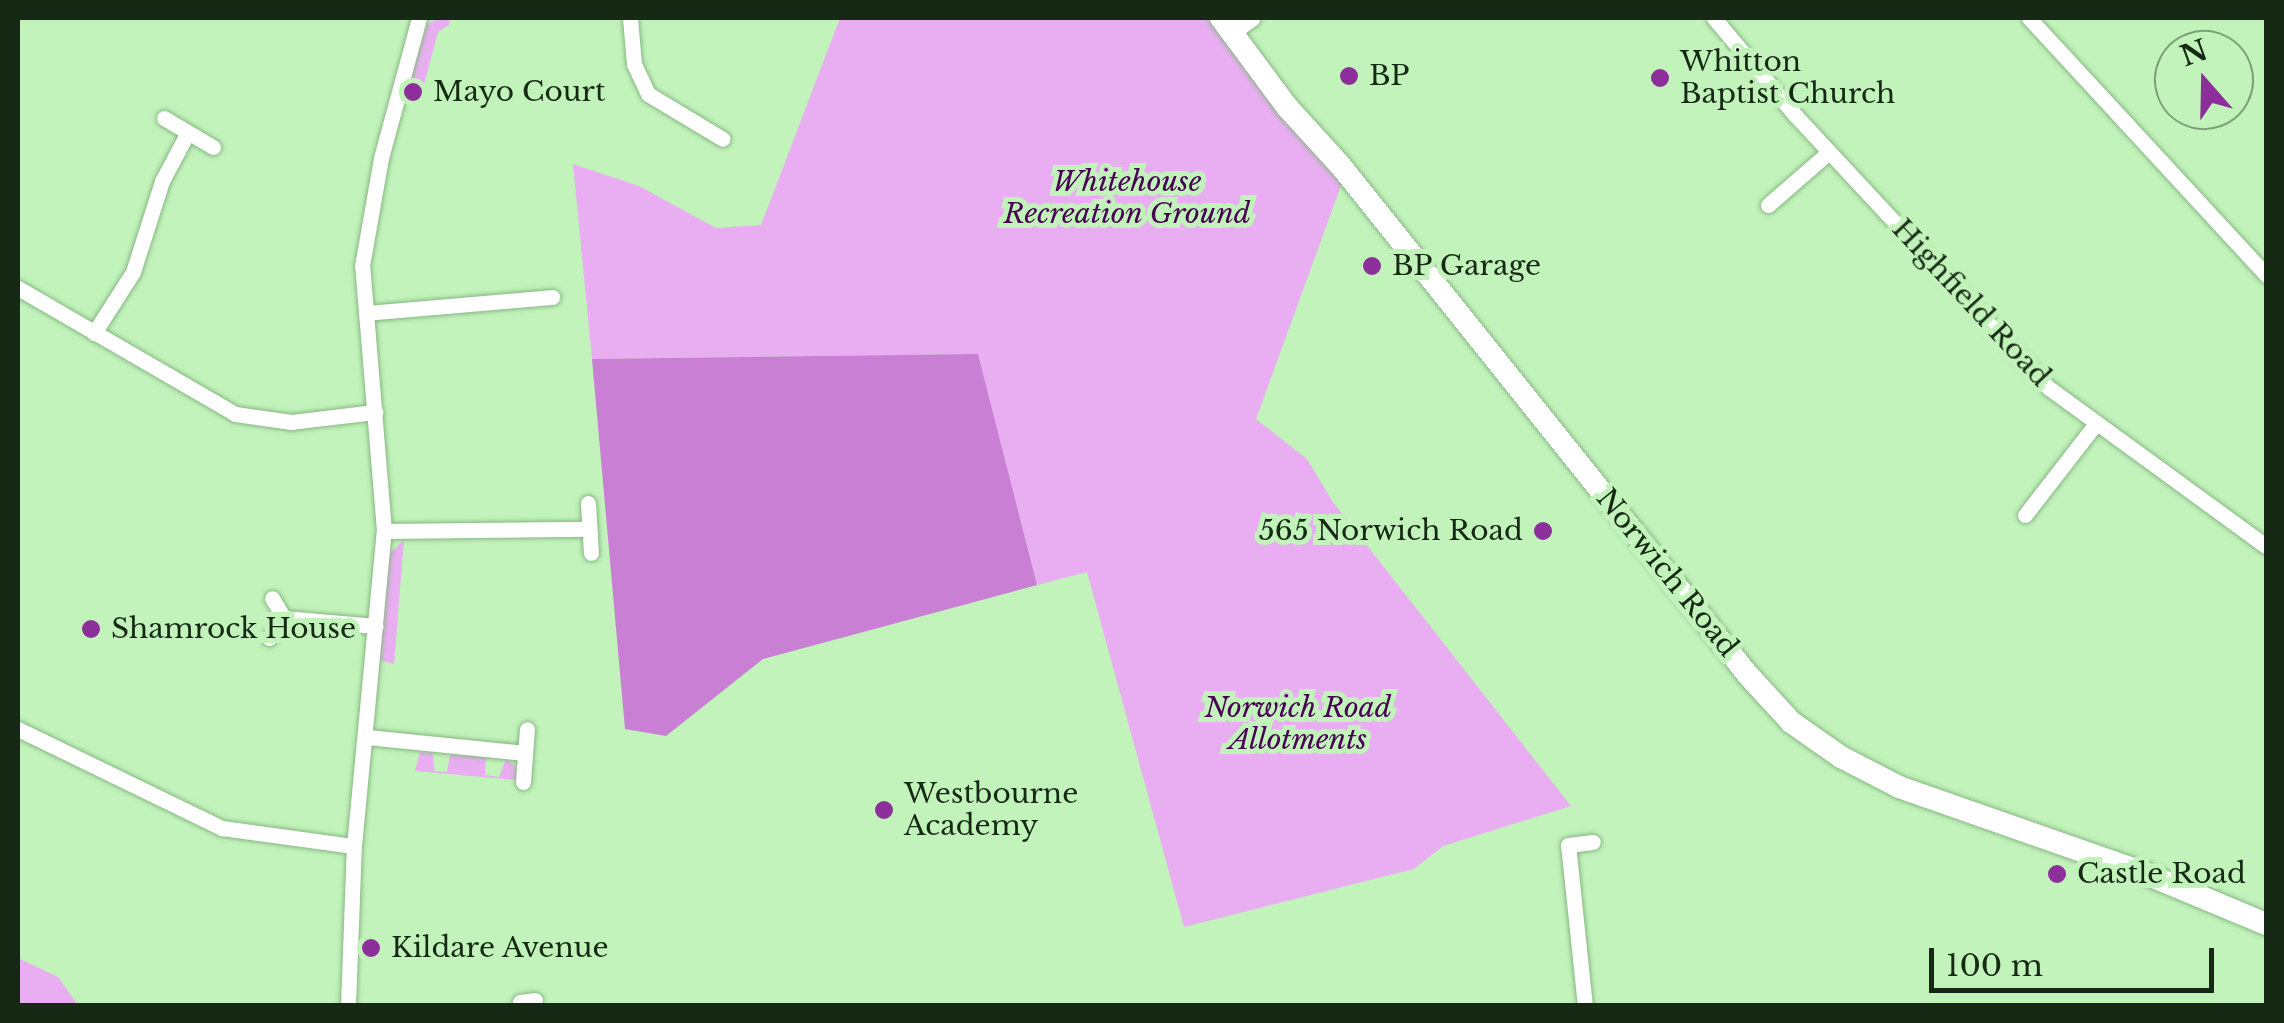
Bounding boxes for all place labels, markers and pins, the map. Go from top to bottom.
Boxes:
place label: Whitton Baptist Church [1680,45,1895,111]
place label: BP [1369,59,1410,93]
marker: BP [1338,65,1360,87]
marker: Whitton Baptist Church [1649,67,1671,89]
place label: Mayo Court [433,75,606,109]
marker: Mayo Court [402,81,424,103]
place label: BP Garage [1392,249,1542,283]
marker: BP Garage [1361,255,1383,277]
place label: 565 Norwich Road [1259,514,1523,548]
marker: 565 Norwich Road [1532,520,1554,542]
place label: Shamrock House [111,612,357,646]
marker: Shamrock House [80,618,102,640]
place label: Westbourne Academy [904,777,1078,843]
marker: Westbourne Academy [873,799,895,821]
place label: Castle Road [2077,857,2246,891]
marker: Castle Road [2046,863,2068,885]
place label: Kildare Avenue [391,931,610,965]
marker: Kildare Avenue [360,937,382,959]

